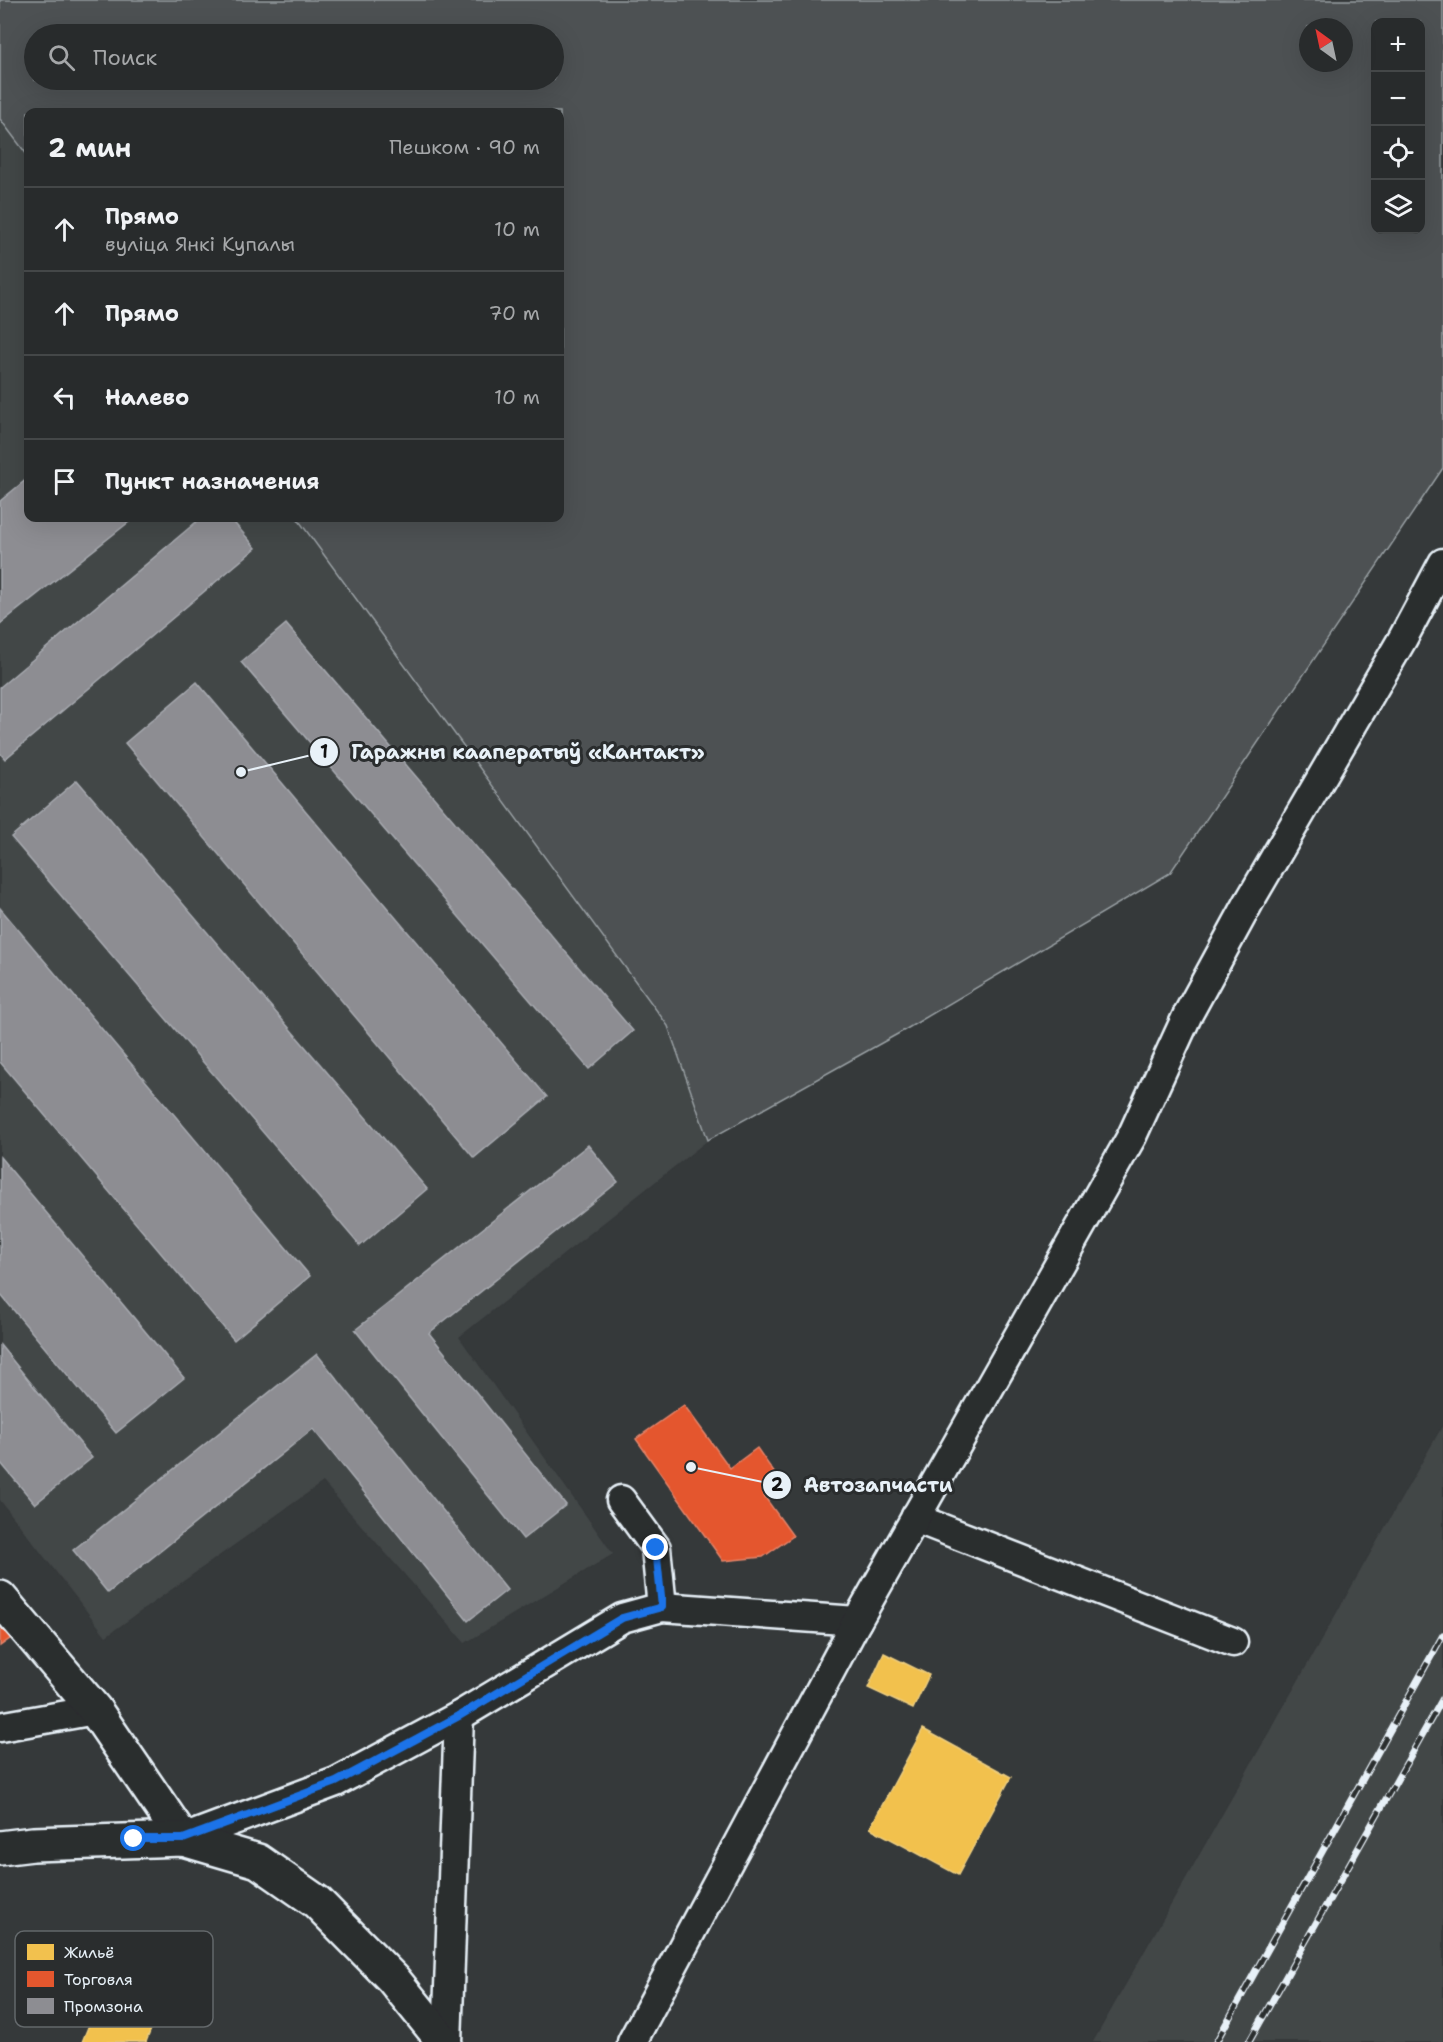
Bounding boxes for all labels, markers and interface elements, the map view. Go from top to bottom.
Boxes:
north arrow [1299,18,1353,72]
map controls [1371,18,1425,234]
button: + [1371,18,1425,72]
search box [24,24,564,90]
icon: search [45,41,78,74]
text: Поиск [93,43,157,72]
button: − [1371,72,1425,126]
button: locate [1371,126,1425,180]
text: 2 мин [48,130,131,165]
text: Пешком · 90 m [389,134,540,160]
button: layers [1371,180,1425,234]
text: Прямо [105,202,179,231]
icon: ahead [48,213,81,246]
text: 10 m [494,216,540,242]
text: вуліца Янкі Купалы [105,231,295,257]
icon: ahead [48,297,81,330]
text: Прямо [105,299,179,328]
text: 70 m [488,300,540,326]
icon: left [48,381,81,414]
text: Налево [105,383,189,412]
text: 10 m [494,384,540,410]
icon: arrive [48,465,81,498]
text: Пункт назначения [105,467,319,496]
callout: Гаражны кааператыў «Кантакт» [309,733,717,771]
text: Гаражны кааператыў «Кантакт» [351,739,705,765]
text: 1 [320,740,328,764]
callout: Автозапчасти [762,1466,965,1504]
text: Автозапчасти [803,1472,953,1498]
text: 2 [771,1473,784,1497]
route end [642,1534,668,1560]
route start [120,1825,146,1851]
legend [15,1931,213,2027]
text: Жильё [64,1942,114,1963]
text: Торговля [64,1969,133,1990]
text: Промзона [64,1996,143,2017]

